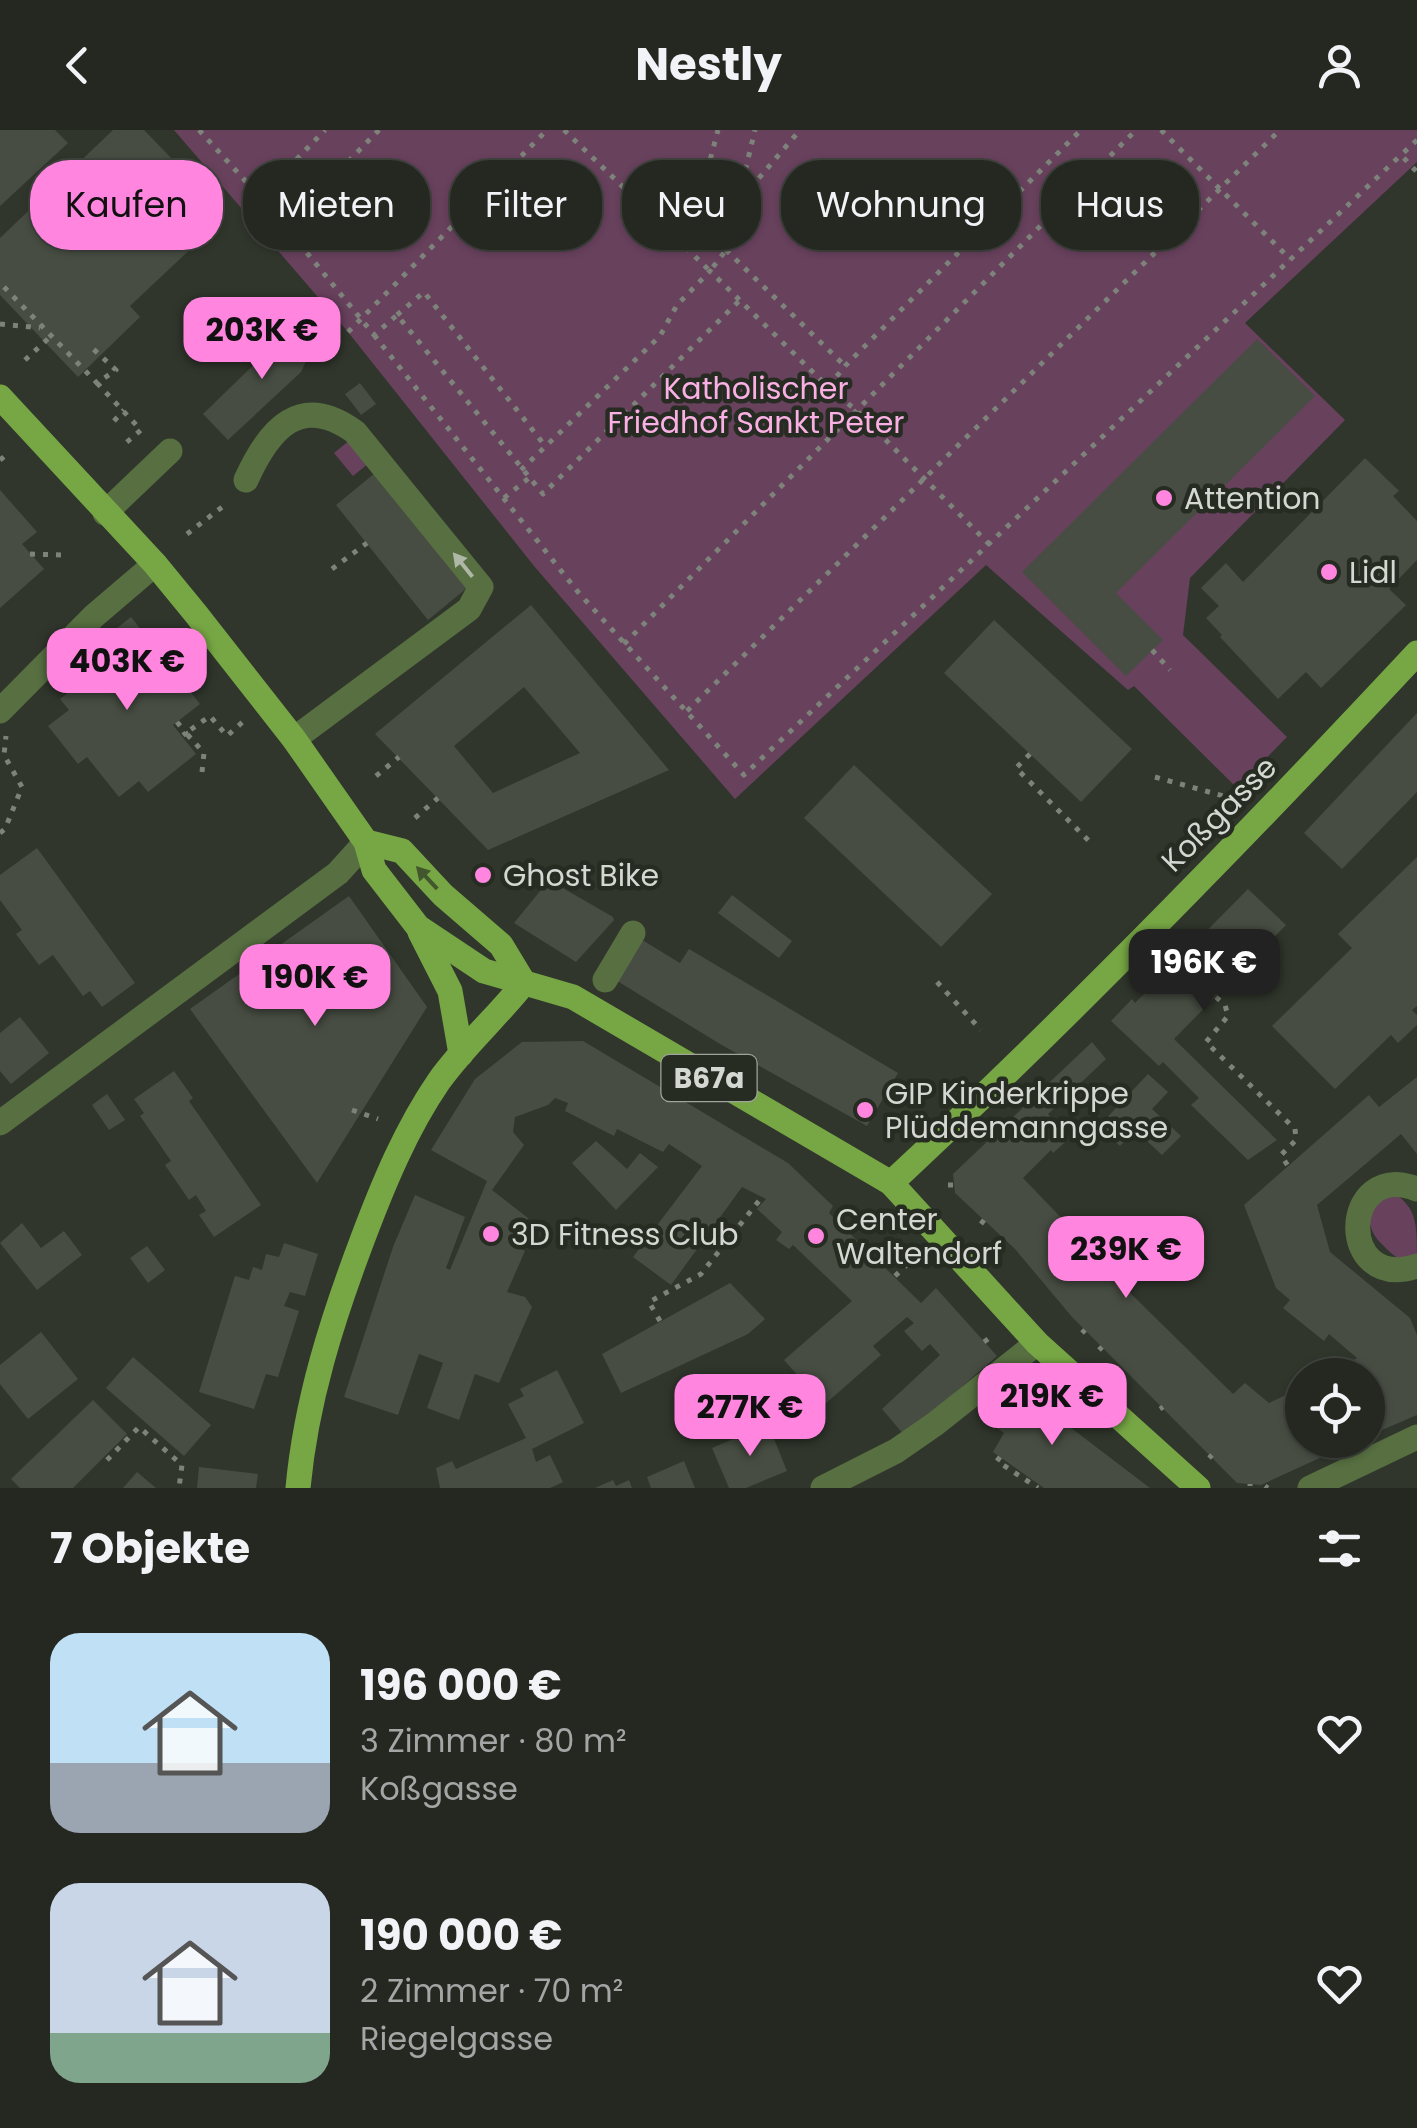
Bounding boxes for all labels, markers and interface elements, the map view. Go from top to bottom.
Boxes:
text: Nestly [635,33,782,96]
icon: back [50,38,105,93]
icon: person [1312,38,1367,93]
chip: Kaufen [30,160,223,250]
chip: Mieten [243,160,430,250]
chip: Filter [450,160,602,250]
chip: Neu [622,160,761,250]
chip: Wohnung [781,160,1021,250]
chip: Haus [1041,160,1199,250]
pin: 203K € [181,297,343,382]
text: 203K € [205,307,319,352]
park label: Katholischer Friedhof Sankt Peter [608,367,905,444]
place label: Attention [1184,477,1321,520]
marker: Attention [1153,487,1175,509]
place label: Lidl [1349,551,1397,594]
one-way arrow [453,552,474,577]
marker: Lidl [1318,561,1340,583]
pin: 403K € [46,628,208,713]
text: 403K € [69,638,185,683]
street label: Koßgasse [1151,746,1287,882]
place label: Ghost Bike [503,854,659,897]
marker: Ghost Bike [472,864,494,886]
one-way arrow [416,866,439,890]
pin: 196K € [1123,929,1285,1014]
text: 196K € [1151,939,1257,984]
pin: 190K € [234,944,396,1029]
text: 190K € [261,954,369,999]
road number: B67a [662,1055,756,1101]
place label: GIP Kinderkrippe Plüddemanngasse [885,1072,1168,1149]
marker: GIP Kinderkrippe Plüddemanngasse [854,1099,876,1121]
place label: Center Waltendorf [836,1198,1002,1275]
place label: 3D Fitness Club [511,1213,738,1256]
pin: 239K € [1045,1216,1207,1301]
marker: 3D Fitness Club [480,1223,502,1245]
marker: Center Waltendorf [805,1225,827,1247]
text: 239K € [1070,1226,1182,1271]
map controls [1285,1358,1385,1458]
button: locate [1285,1358,1385,1458]
pin: 219K € [971,1363,1133,1448]
text: 219K € [1000,1373,1104,1418]
pin: 277K € [669,1374,831,1459]
text: 277K € [696,1384,804,1429]
text: 7 Objekte [50,1519,250,1578]
icon: filters [1312,1521,1367,1576]
text: 196 000 € [360,1656,562,1715]
icon: home [130,1673,250,1793]
icon: heart [1312,1706,1367,1761]
text: 3 Zimmer · 80 m² [360,1718,627,1763]
text: Koßgasse [360,1766,518,1811]
text: 190 000 € [360,1906,562,1965]
icon: home [130,1923,250,2043]
icon: heart [1312,1956,1367,2011]
text: 2 Zimmer · 70 m² [360,1968,623,2013]
text: Riegelgasse [360,2016,553,2061]

